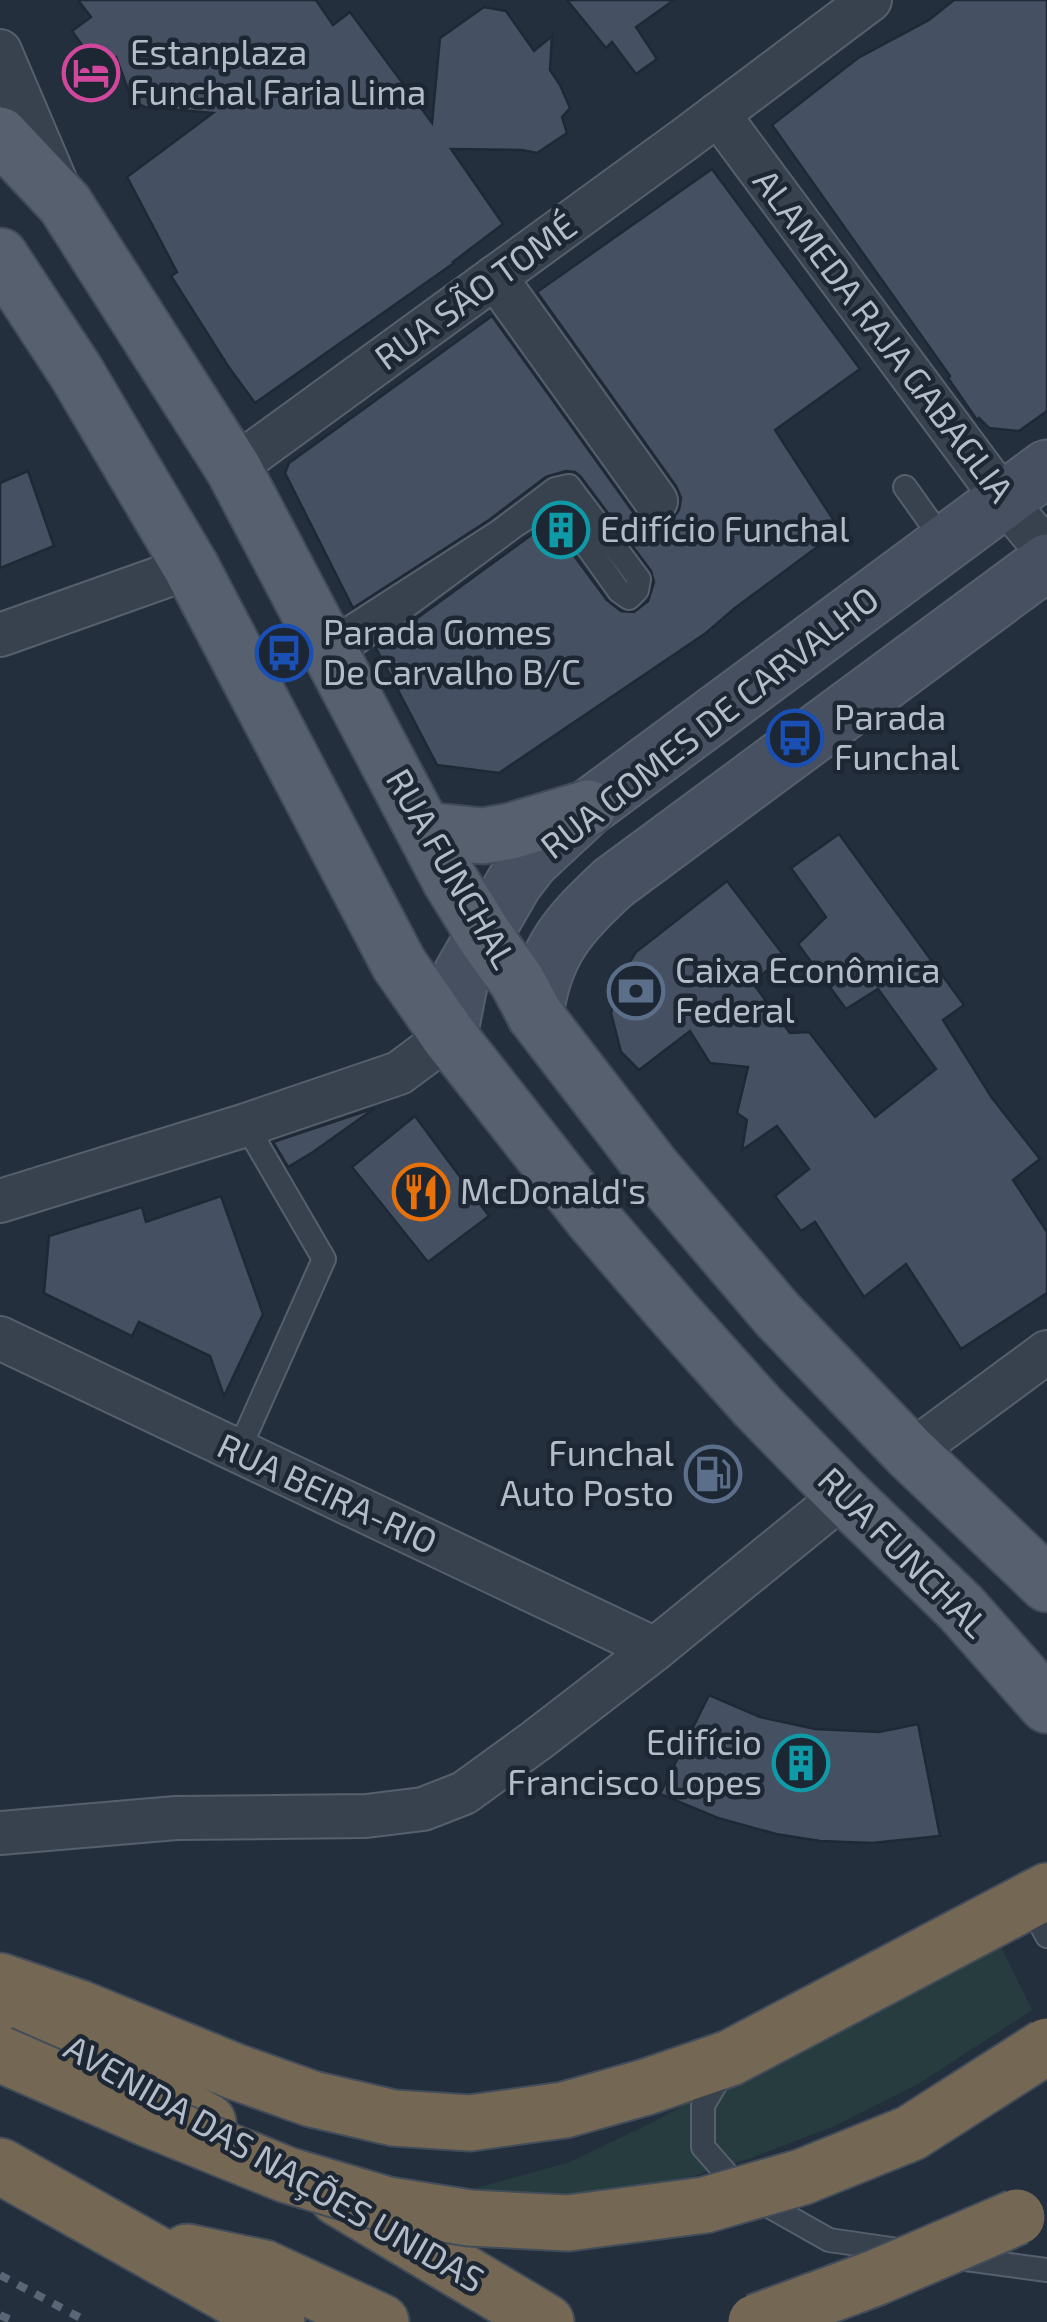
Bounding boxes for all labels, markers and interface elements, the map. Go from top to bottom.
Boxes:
place label: Estanplaza Funchal Faria Lima [130,30,426,112]
hotel icon: Estanplaza Funchal Faria Lima [61,43,121,103]
street label: ALAMEDA RAJA GABAGLIA [746,160,1024,510]
street label: RUA SÃO TOMÉ [366,203,584,378]
building icon: Edifício Funchal [531,500,591,560]
place label: Edifício Funchal [600,507,850,549]
street label: RUA GOMES DE CARVALHO [531,576,886,866]
place label: Parada Gomes De Carvalho B/C [323,610,581,692]
bus stop icon: Parada Gomes De Carvalho B/C [254,623,314,683]
place label: Parada Funchal [834,695,960,777]
bus stop icon: Parada Funchal [765,708,825,768]
street label: RUA FUNCHAL [379,761,527,975]
place label: Caixa Econômica Federal [675,948,941,1030]
bank icon: Caixa Econômica Federal [606,961,666,1021]
restaurant icon: McDonald's [391,1162,451,1222]
place label: McDonald's [460,1169,646,1211]
street label: RUA BEIRA-RIO [211,1423,444,1561]
place label: Funchal Auto Posto [500,1431,675,1513]
fuel station icon: Funchal Auto Posto [683,1444,743,1504]
street label: RUA FUNCHAL [811,1458,998,1645]
place label: Edifício Francisco Lopes [507,1720,762,1802]
building icon: Edifício Francisco Lopes [771,1733,831,1793]
street label: AVENIDA DAS NAÇÕES UNIDAS [57,2025,492,2302]

